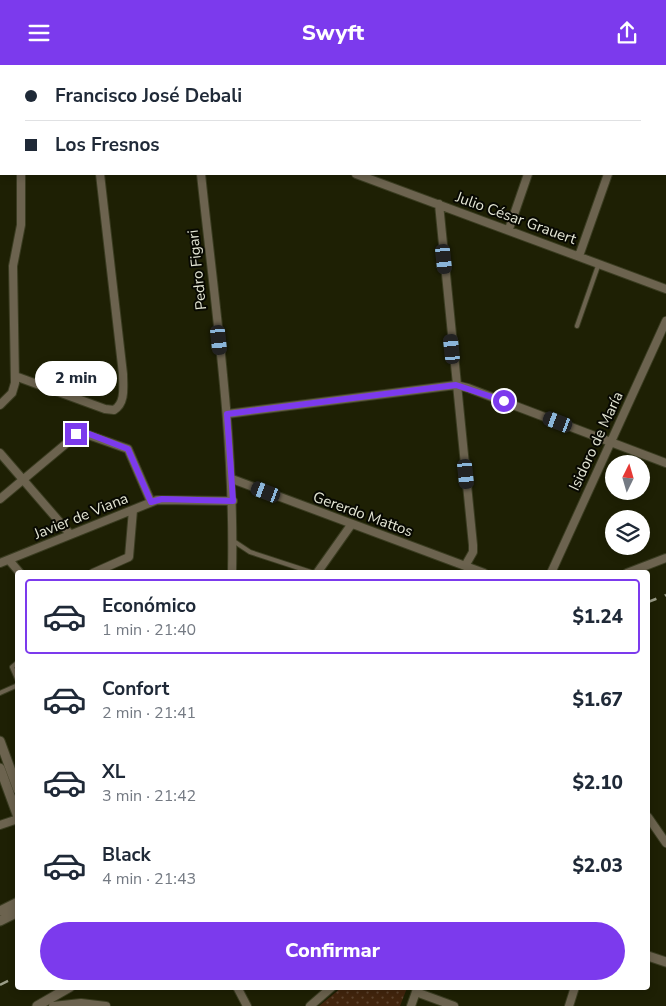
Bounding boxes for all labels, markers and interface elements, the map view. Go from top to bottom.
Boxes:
text: Swyft [302,18,364,48]
icon: menu [25,19,53,47]
icon: share [613,19,641,47]
text: Francisco José Debali [55,83,242,109]
text: Los Fresnos [55,132,160,158]
street label: Julio César Grauert [452,187,580,249]
street label: Pedro Figari [183,229,211,311]
car [434,243,453,275]
car [209,324,228,356]
car [442,333,461,365]
callout: 2 min [35,361,117,397]
text: 2 min [55,367,97,389]
street label: Isidoro de María [564,388,628,494]
route start [493,390,515,412]
car [541,410,574,434]
route end [65,423,87,445]
north arrow [605,455,650,500]
map controls [605,455,650,555]
car [456,458,475,490]
car [249,480,282,504]
street label: Gererdo Mattos [310,487,416,541]
street label: Javier de Viana [30,488,131,544]
button: layers [605,510,650,555]
text: Económico [102,593,196,619]
icon: car [42,594,87,639]
text: $1.24 [572,604,623,630]
text: 1 min · 21:40 [102,619,196,641]
text: Confort [102,676,169,702]
icon: car [42,677,87,722]
text: $1.67 [572,687,623,713]
text: 2 min · 21:41 [102,702,196,724]
text: XL [102,759,125,785]
icon: car [42,760,87,805]
text: $2.10 [572,770,623,796]
text: 3 min · 21:42 [102,785,196,807]
text: Black [102,842,151,868]
icon: car [42,843,87,888]
text: $2.03 [572,853,623,879]
text: 4 min · 21:43 [102,868,196,890]
button: Confirmar [40,922,625,980]

